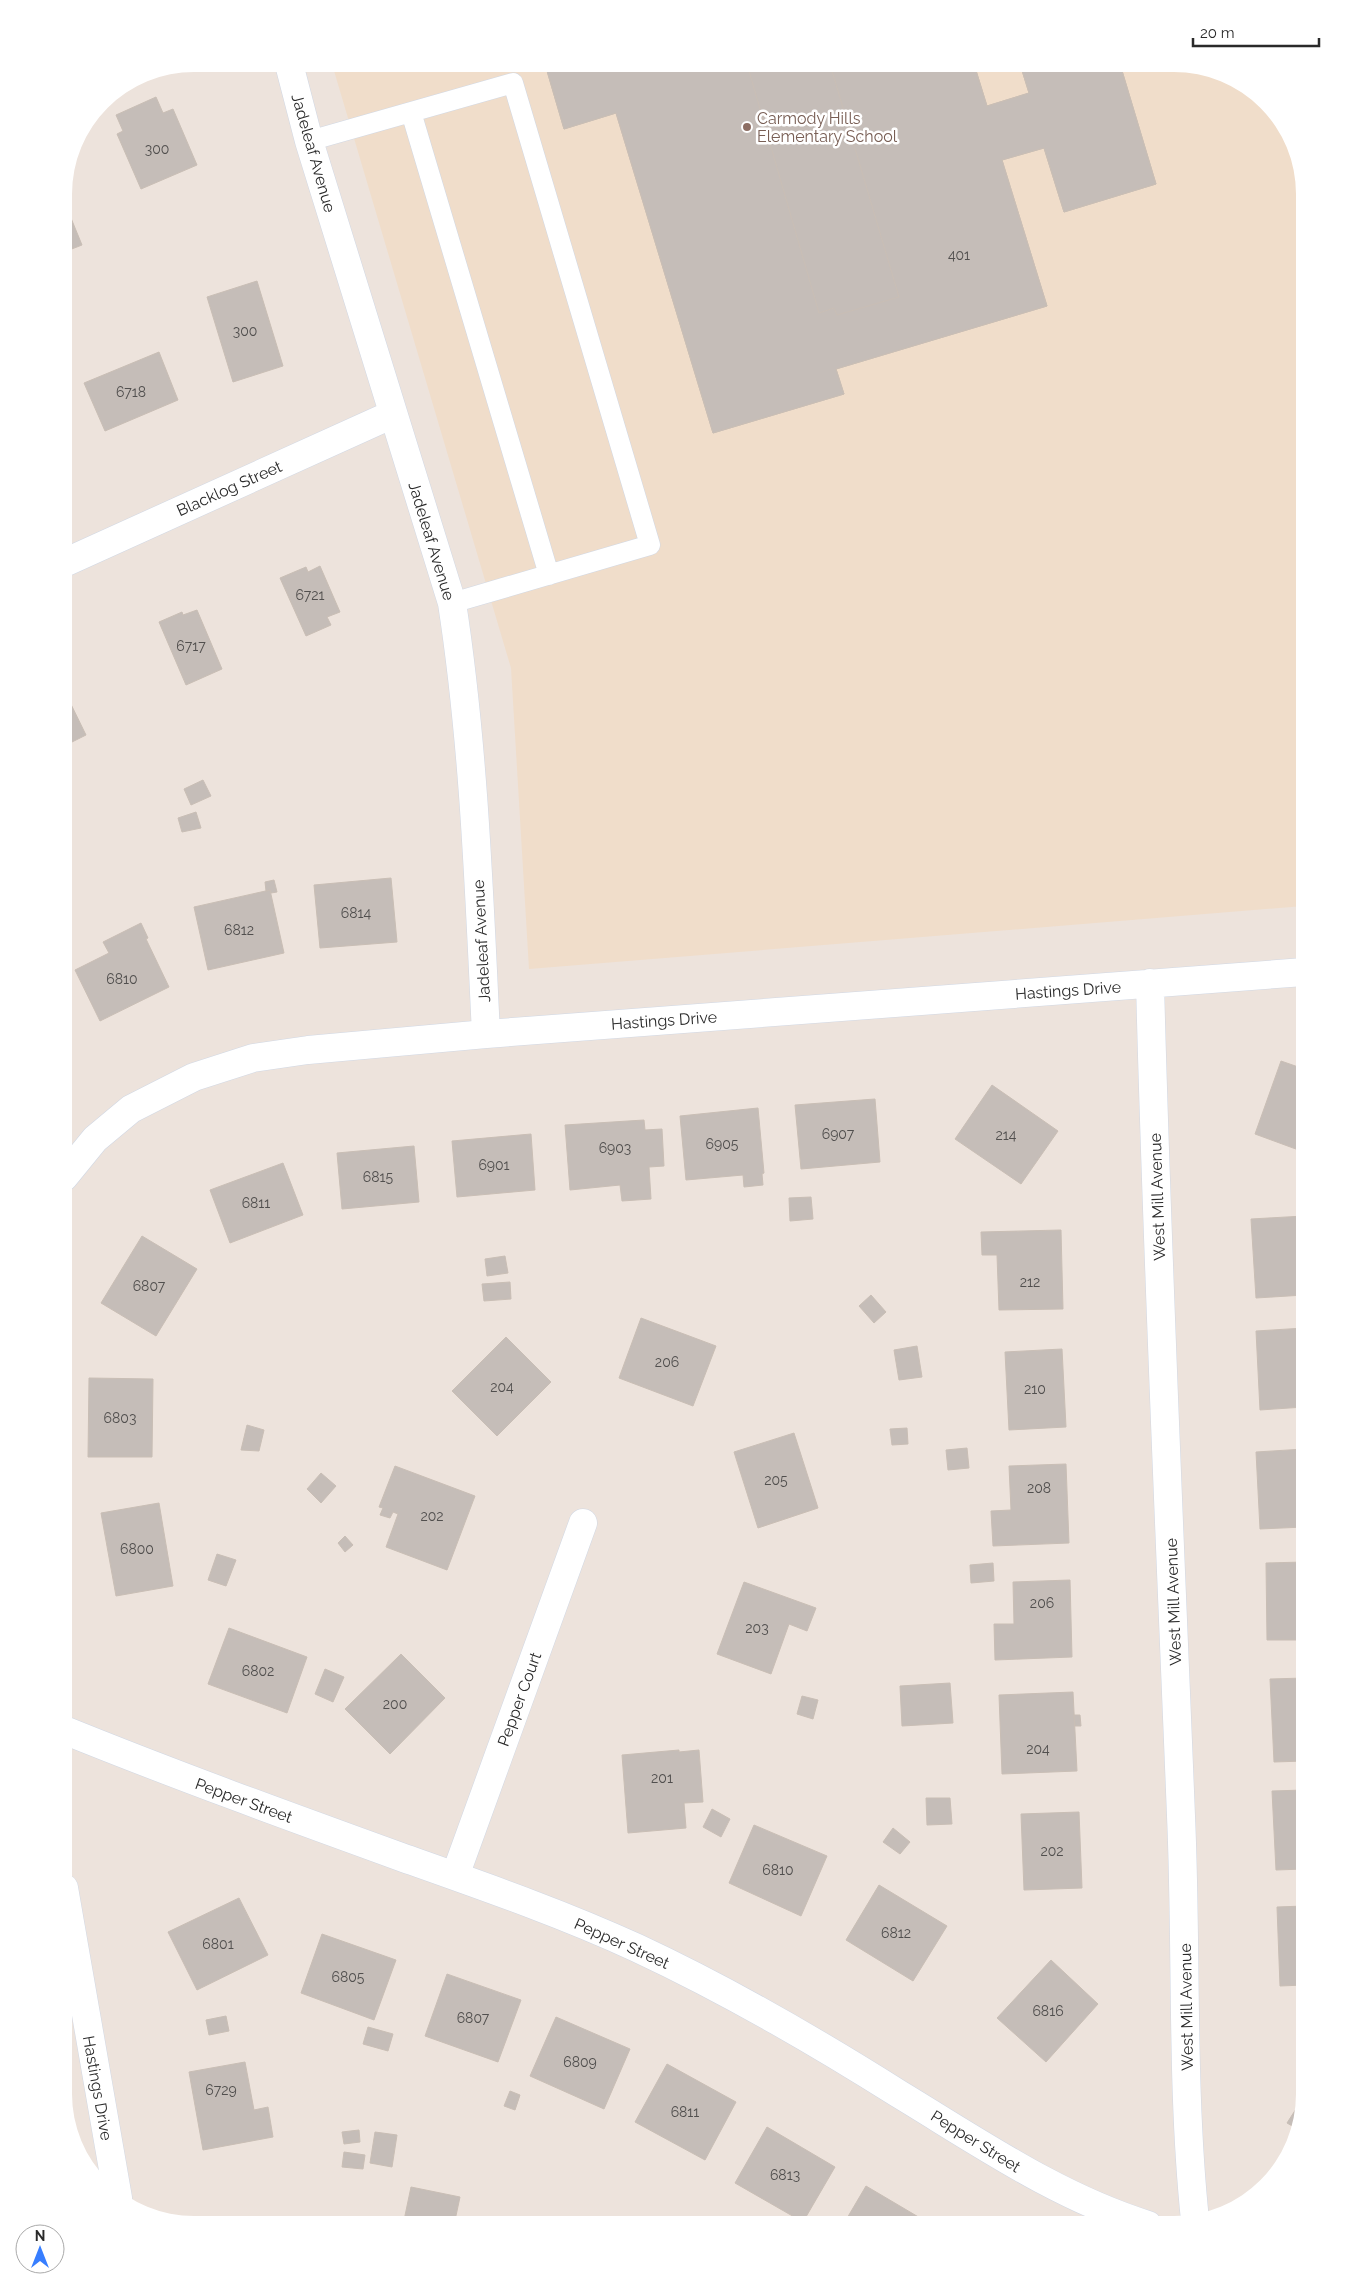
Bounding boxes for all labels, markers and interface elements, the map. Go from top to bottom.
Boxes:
scale bar [1193,15,1319,47]
text: 20 m [1200,24,1235,42]
street label: Jadeleaf Avenue [287,92,340,215]
place label: Carmody Hills Elementary School [757,109,898,146]
marker: Carmody Hills Elementary School [741,121,753,133]
house number: 300 [145,141,169,157]
house number: 401 [948,247,970,263]
house number: 300 [233,323,257,339]
house number: 6718 [116,384,146,400]
street label: Blacklog Street [174,457,285,520]
street label: Jadeleaf Avenue [405,480,459,603]
house number: 6721 [295,587,325,603]
house number: 6717 [176,638,206,654]
street label: Jadeleaf Avenue [469,879,494,1003]
house number: 6814 [341,905,372,921]
house number: 6812 [224,922,254,938]
house number: 6810 [106,971,138,987]
street label: Hastings Drive [1014,977,1122,1004]
street label: Hastings Drive [610,1007,718,1034]
house number: 6907 [822,1126,855,1142]
house number: 214 [996,1127,1017,1143]
street label: West Mill Avenue [1146,1133,1169,1261]
house number: 6905 [706,1136,739,1152]
house number: 6903 [599,1140,631,1156]
house number: 6901 [478,1157,510,1173]
house number: 6815 [363,1169,394,1185]
house number: 6811 [242,1195,270,1211]
house number: 212 [1020,1274,1040,1290]
house number: 6807 [133,1278,166,1294]
house number: 206 [655,1354,679,1370]
house number: 204 [490,1379,514,1395]
house number: 210 [1024,1381,1046,1397]
house number: 6803 [104,1410,136,1426]
house number: 205 [764,1472,788,1488]
house number: 208 [1027,1480,1051,1496]
house number: 202 [420,1508,444,1524]
street label: West Mill Avenue [1162,1538,1185,1666]
house number: 6800 [120,1541,154,1557]
house number: 206 [1030,1595,1054,1611]
house number: 203 [745,1620,769,1636]
street label: Pepper Court [494,1649,545,1749]
house number: 6802 [242,1663,274,1679]
house number: 200 [383,1696,407,1712]
house number: 204 [1026,1741,1050,1757]
house number: 201 [651,1770,673,1786]
street label: Pepper Street [193,1774,296,1827]
house number: 202 [1040,1843,1064,1859]
house number: 6810 [762,1862,794,1878]
street label: Pepper Street [571,1914,673,1973]
house number: 6812 [881,1925,911,1941]
house number: 6801 [202,1936,234,1952]
street label: West Mill Avenue [1176,1943,1197,2071]
house number: 6805 [332,1969,365,1985]
house number: 6816 [1032,2003,1064,2019]
house number: 6807 [457,2010,490,2026]
street label: Hastings Drive [79,2034,116,2142]
house number: 6809 [563,2054,597,2070]
house number: 6729 [205,2082,237,2098]
house number: 6811 [671,2104,699,2120]
street label: Pepper Street [927,2106,1025,2177]
house number: 6813 [770,2167,800,2183]
north arrow [15,2224,65,2274]
text: N [35,2228,45,2244]

